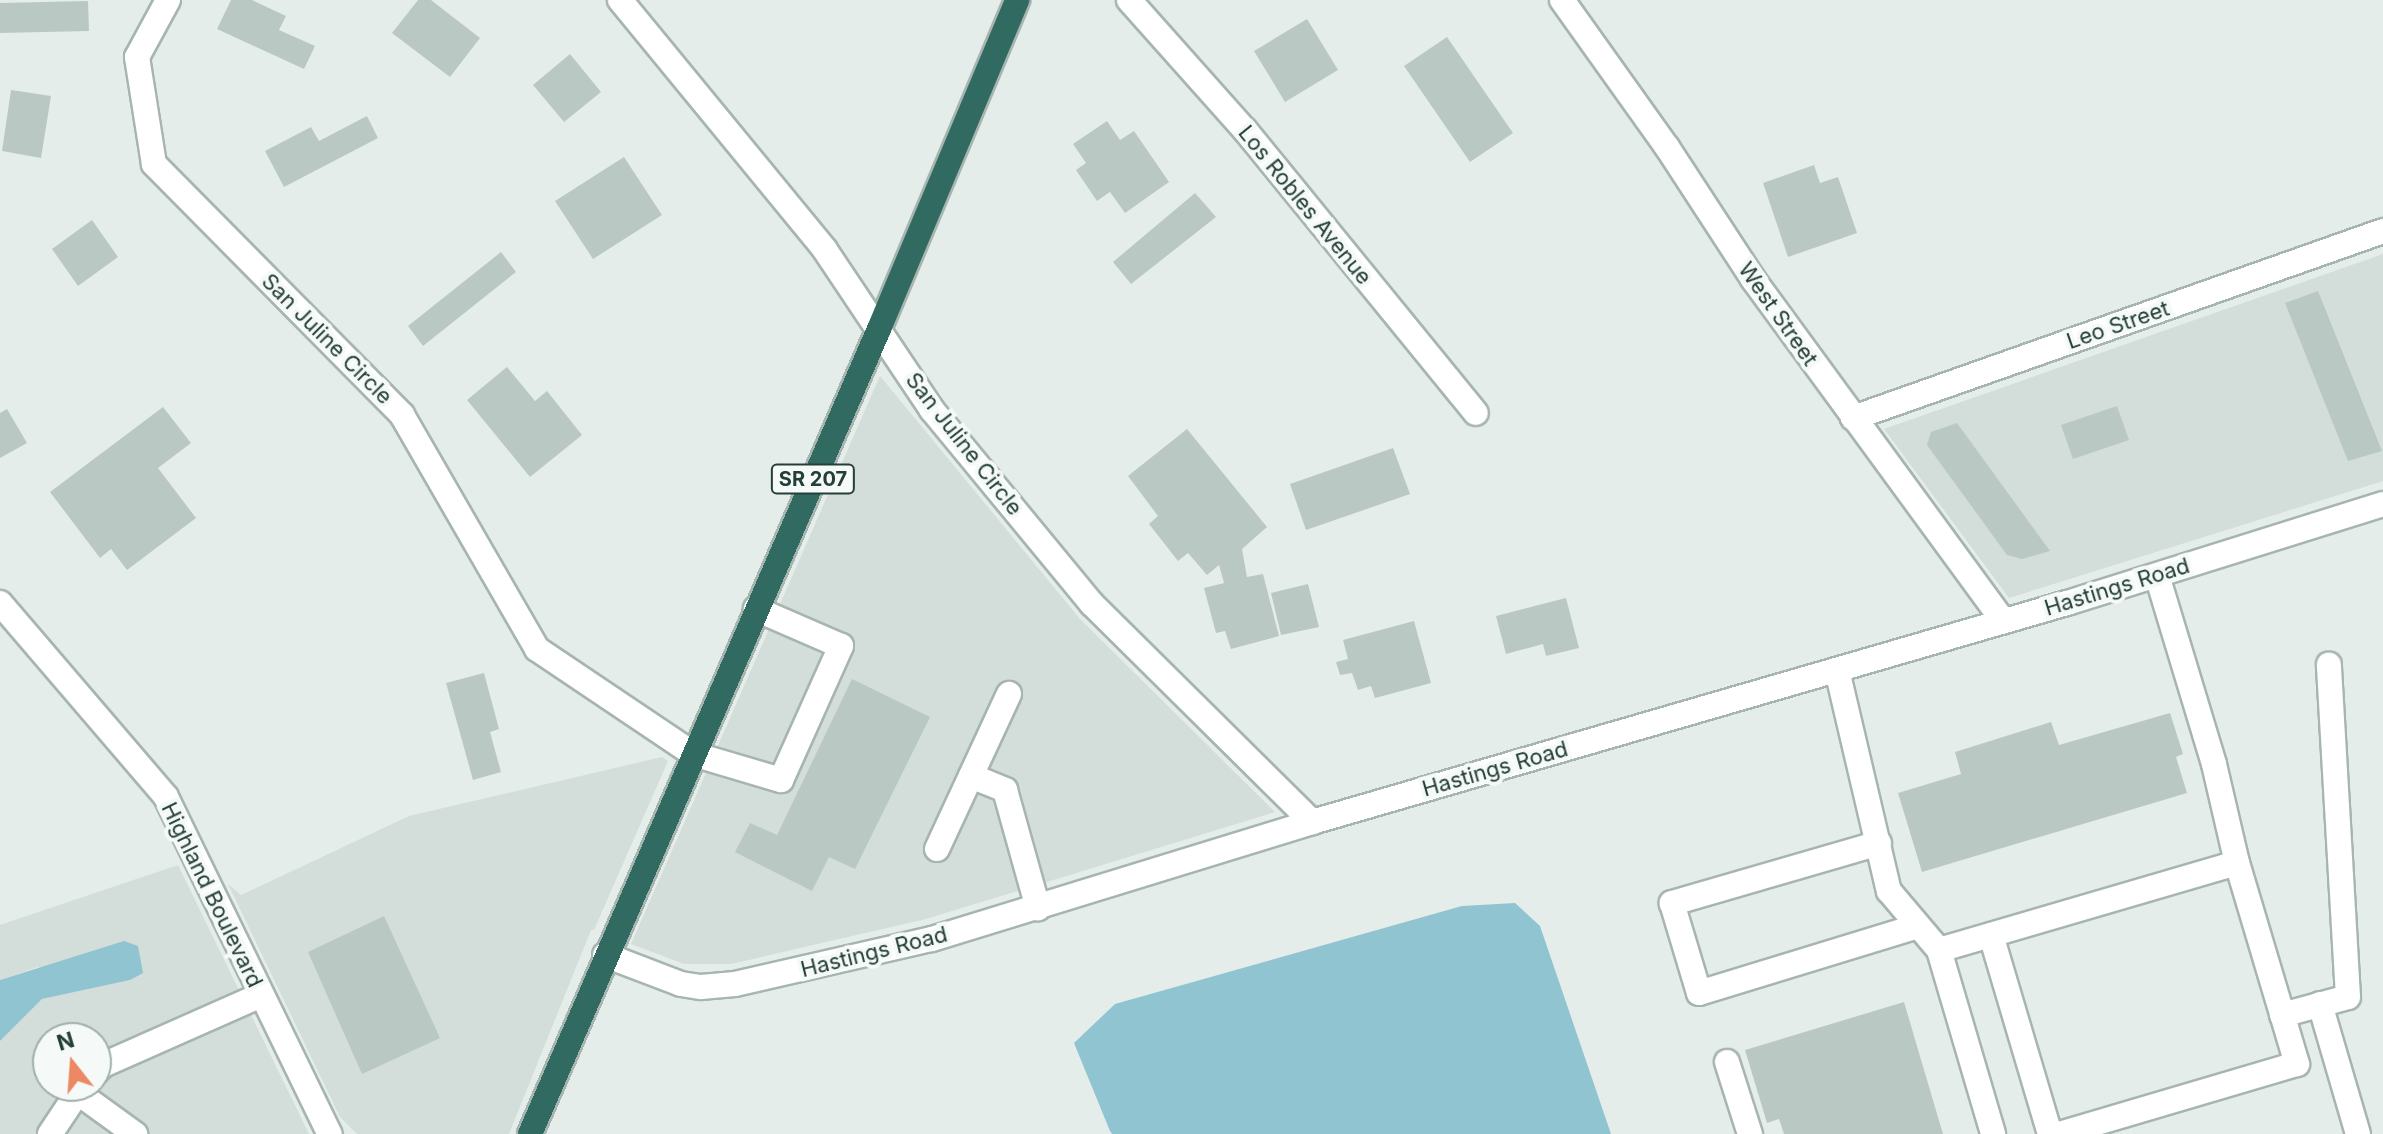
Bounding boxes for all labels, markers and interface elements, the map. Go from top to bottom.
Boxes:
street label: Los Robles Avenue [1233,120,1377,290]
street label: West Street [1733,257,1823,371]
street label: San Juline Circle [256,268,398,410]
street label: Leo Street [2063,295,2173,355]
street label: San Juline Circle [900,367,1028,521]
road number: SR 207 [769,463,857,495]
street label: Hastings Road [2041,552,2193,622]
street label: Hastings Road [1419,736,1571,802]
street label: Highland Boulevard [156,798,268,992]
street label: Hastings Road [798,921,950,983]
north arrow [32,1022,112,1102]
text: N [54,1026,77,1056]

